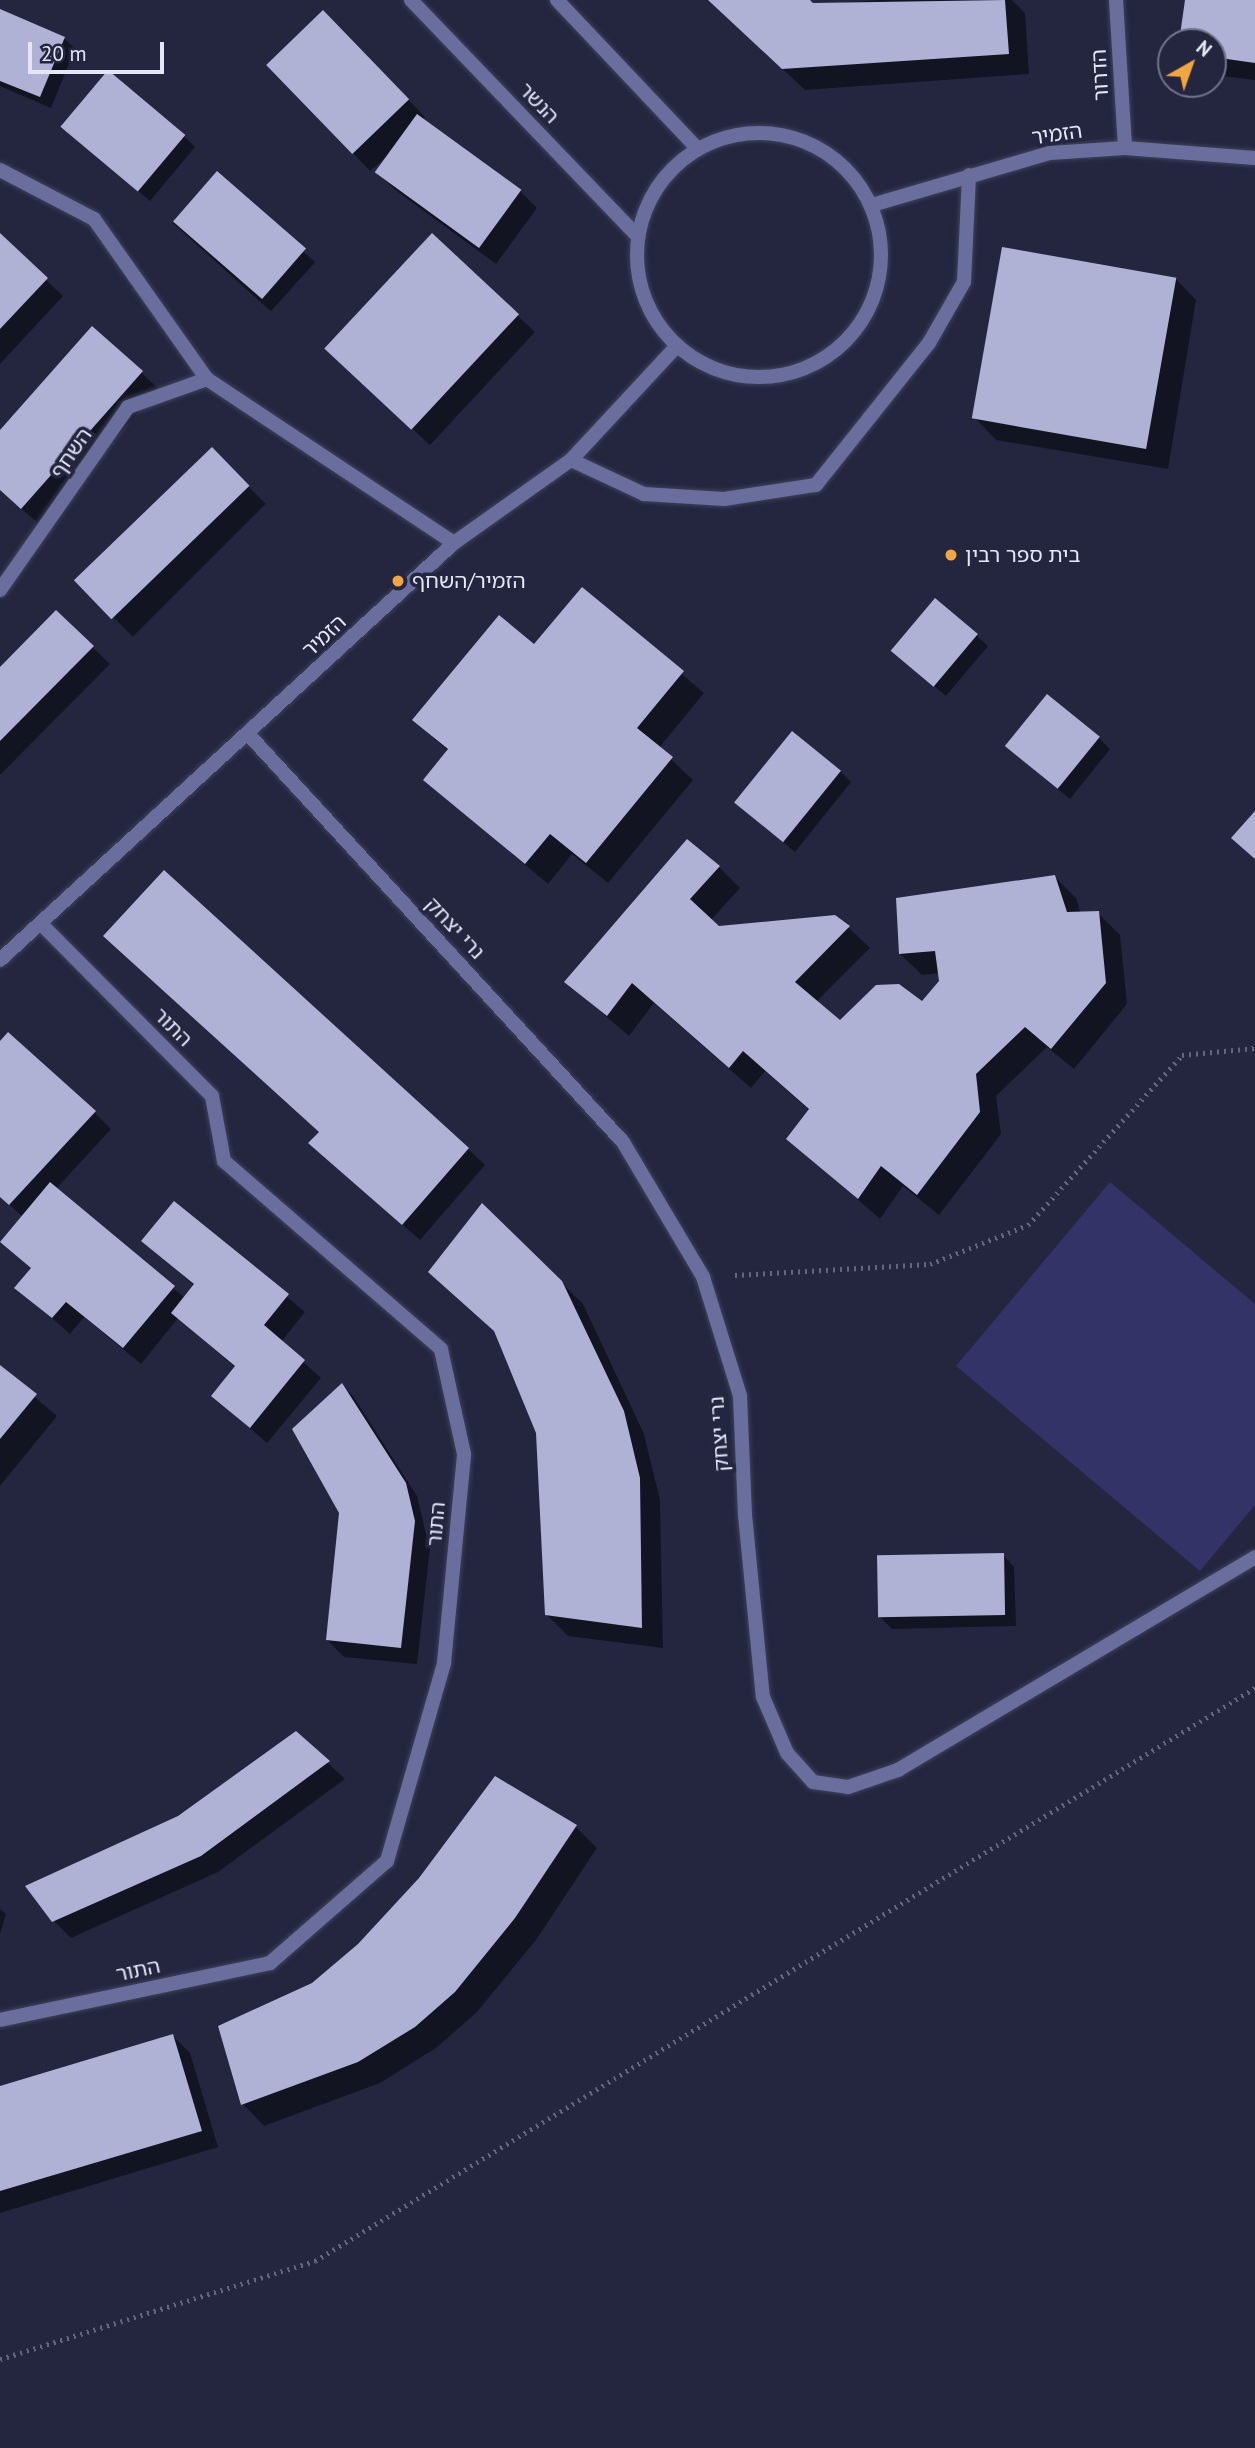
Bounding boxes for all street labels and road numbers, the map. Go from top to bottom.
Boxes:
street label: הדרור [1086,48,1114,102]
street label: הנשר [514,77,564,129]
street label: הזמיר [1030,118,1084,150]
street label: השחף [45,423,97,483]
street label: הזמיר [297,609,351,663]
street label: נרי יצחק [420,892,490,964]
street label: התור [148,1002,198,1052]
street label: נרי יצחק [704,1395,734,1473]
street label: התור [422,1501,450,1547]
street label: התור [114,1953,162,1987]

